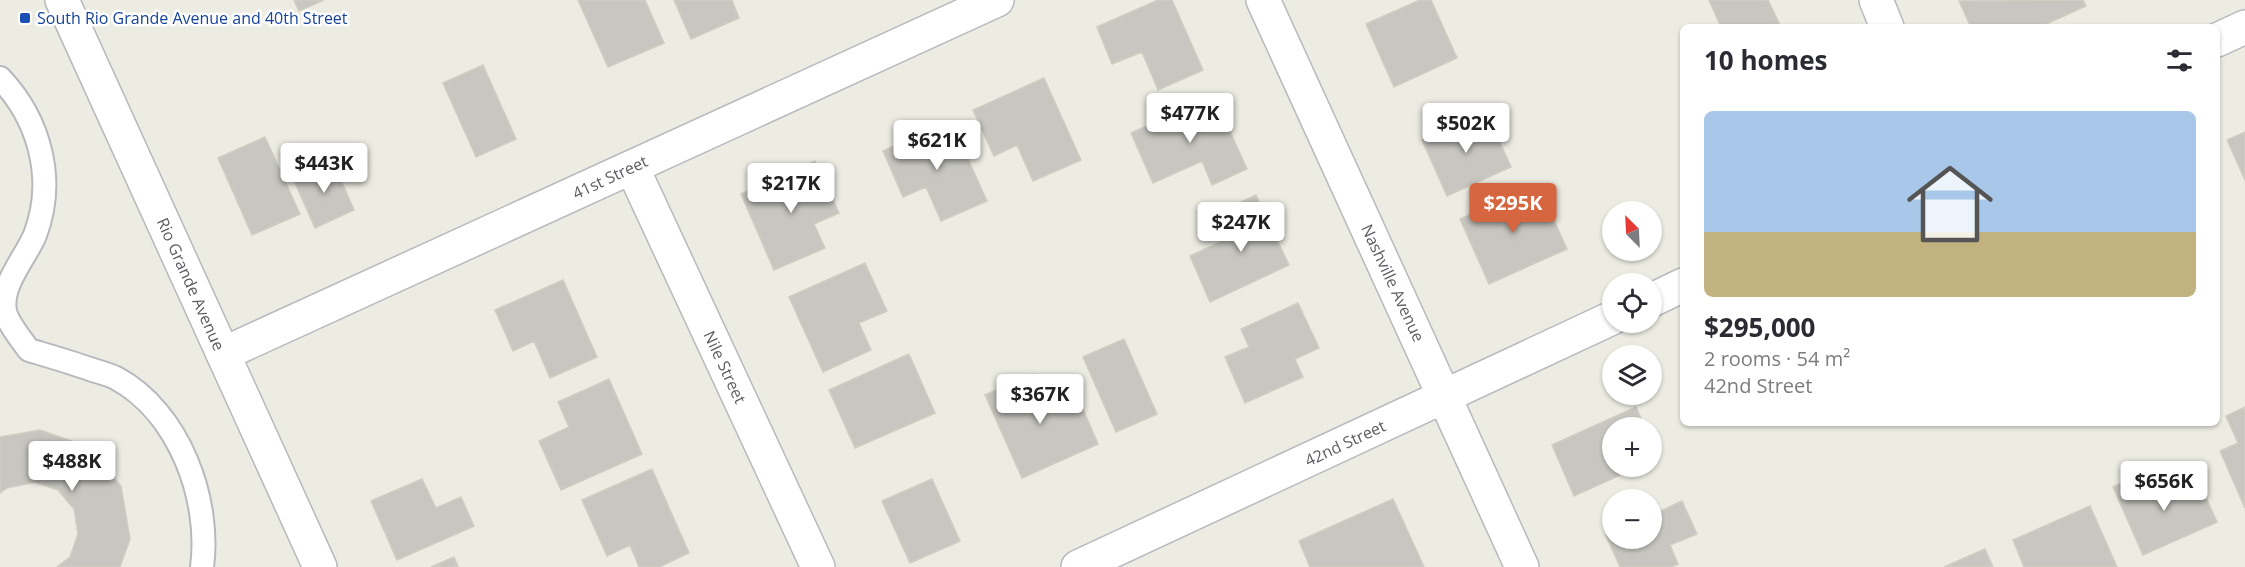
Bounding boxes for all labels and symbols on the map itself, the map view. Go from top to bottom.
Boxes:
place label: South Rio Grande Avenue and 40th Street [37,7,348,29]
marker: South Rio Grande Avenue and 40th Street [18,11,32,25]
pin: $477K [1148,93,1232,144]
pin: $502K [1424,103,1508,154]
pin: $621K [895,120,979,171]
pin: $443K [282,143,366,194]
street label: 41st Street [569,150,651,204]
pin: $217K [749,163,833,214]
pin: $295K [1471,183,1555,234]
north arrow [1602,201,1662,261]
pin: $247K [1199,202,1283,253]
street label: Rio Grande Avenue [152,214,230,354]
street label: Nashville Avenue [1356,221,1430,345]
street label: Nile Street [699,327,752,407]
pin: $367K [998,374,1082,425]
street label: 42nd Street [1301,415,1389,471]
pin: $488K [30,441,114,492]
pin: $656K [2122,461,2206,512]

